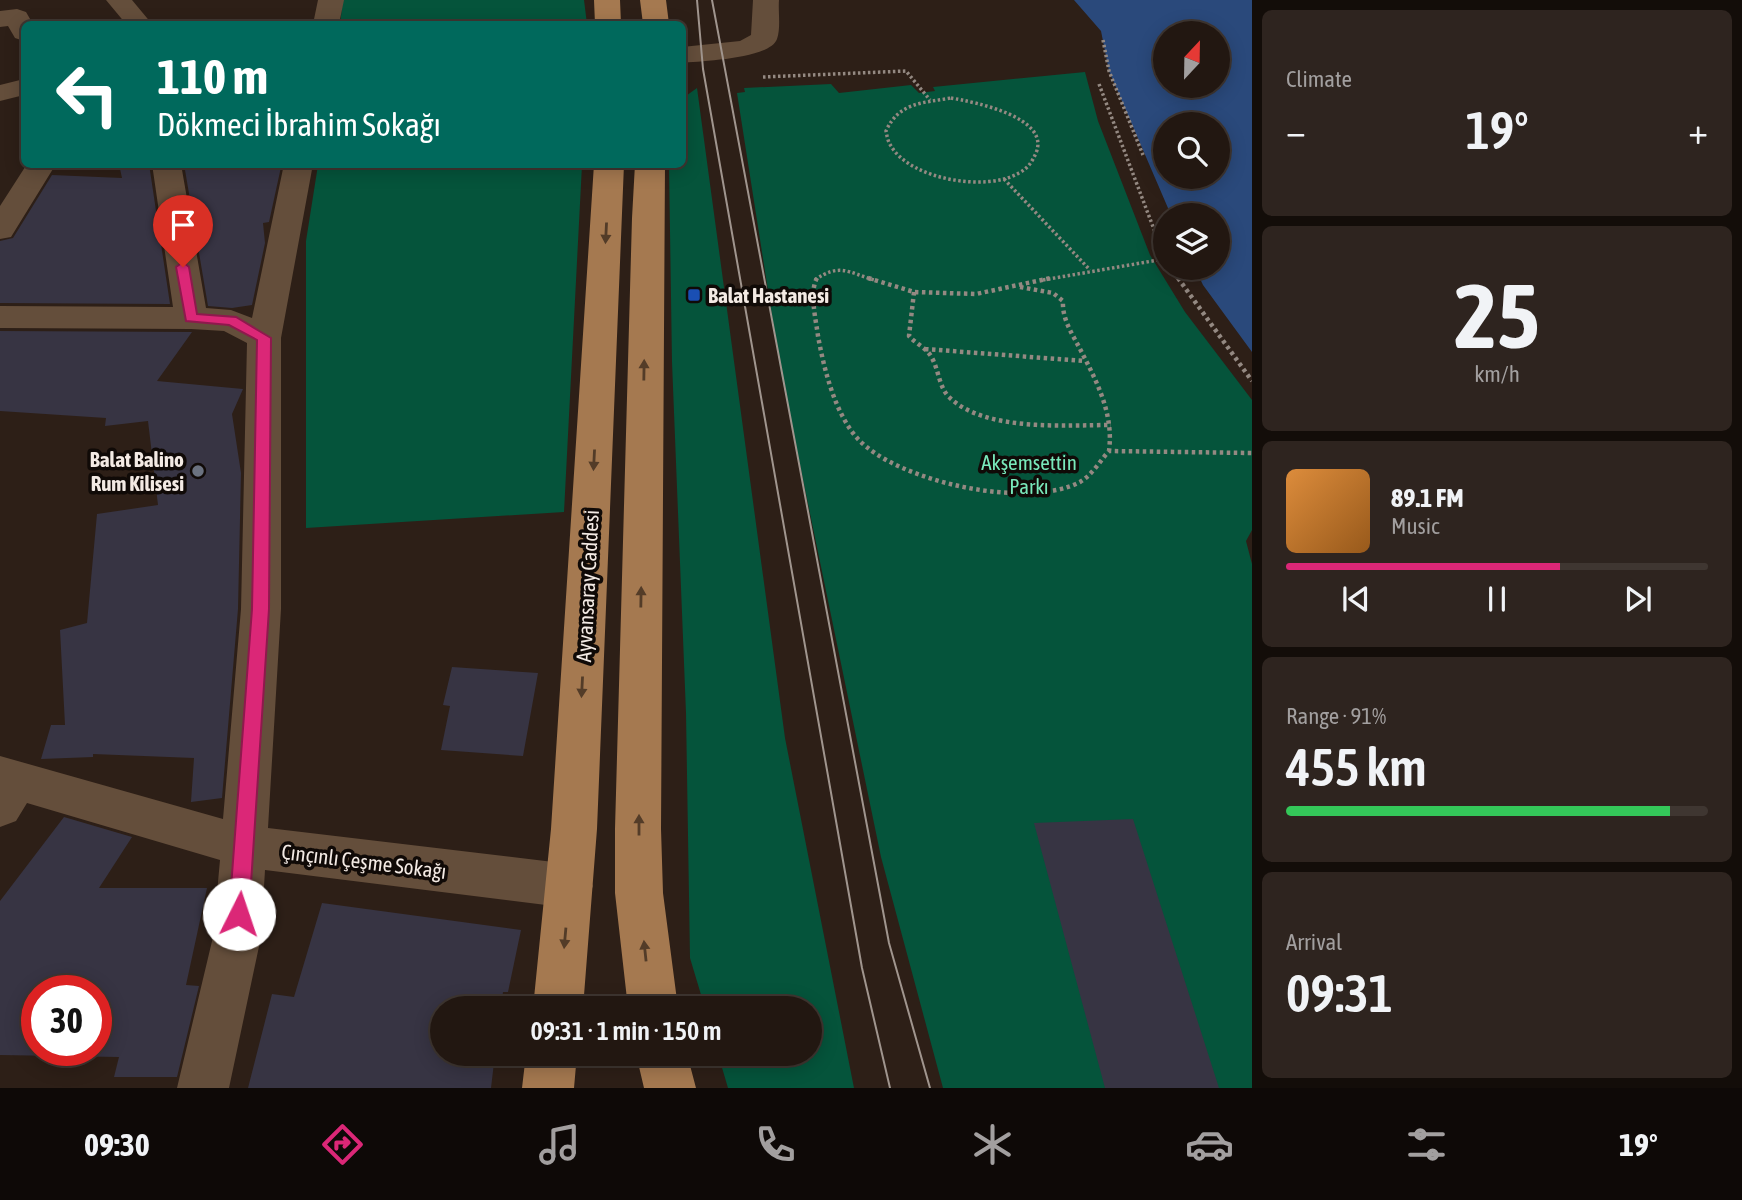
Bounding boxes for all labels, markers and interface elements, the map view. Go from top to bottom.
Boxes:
north arrow [1153,21,1230,98]
map controls [1153,21,1230,280]
text: 110 m [157,48,268,104]
icon: left [42,49,133,140]
text: Climate [1286,66,1352,92]
text: 19° [1465,100,1529,160]
text: Dökmeci İbrahim Sokağı [157,106,441,143]
text: − [1286,109,1306,152]
text: + [1688,109,1708,152]
button: search [1153,112,1230,189]
pin [153,195,213,267]
button: layers [1153,203,1230,280]
icon: arrive [164,206,202,244]
one-way arrow [600,222,611,244]
text: 25 [1454,263,1540,367]
place label: Balat Hastanesi [708,283,829,307]
marker: Balat Hastanesi [686,287,702,303]
one-way arrow [639,358,650,380]
text: km/h [1474,361,1520,387]
place label: Balat Balino Rum Kilisesi [90,447,184,495]
one-way arrow [588,449,599,471]
park label: Akşemsettin Parkı [981,450,1077,498]
marker: Balat Balino Rum Kilisesi [190,463,206,479]
text: 89.1 FM [1391,483,1464,513]
street label: Ayvansaray Caddesi [571,509,603,663]
text: Music [1391,513,1439,539]
icon: previous [1337,580,1375,618]
icon: pause [1478,580,1516,618]
icon: next [1619,580,1657,618]
one-way arrow [635,586,647,608]
one-way arrow [576,676,587,698]
text: Range · 91% [1286,703,1386,729]
text: 455 km [1286,737,1427,797]
one-way arrow [633,813,645,835]
street label: Çınçınlı Çeşme Sokağı [280,839,448,883]
position arrow [202,877,276,951]
one-way arrow [559,928,570,950]
text: Arrival [1286,929,1342,955]
one-way arrow [639,939,650,961]
text: 09:31 [1286,963,1393,1023]
speed limit sign: 30 [21,975,112,1066]
text: 09:31 · 1 min · 150 m [531,1016,721,1046]
icon: directions [318,1120,367,1169]
icon: music [535,1120,584,1169]
icon: phone [751,1120,800,1169]
icon: climate [968,1120,1017,1169]
icon: car [1185,1120,1234,1169]
icon: filters [1402,1120,1451,1169]
text: 09:30 [84,1126,150,1163]
text: 19° [1619,1126,1658,1163]

